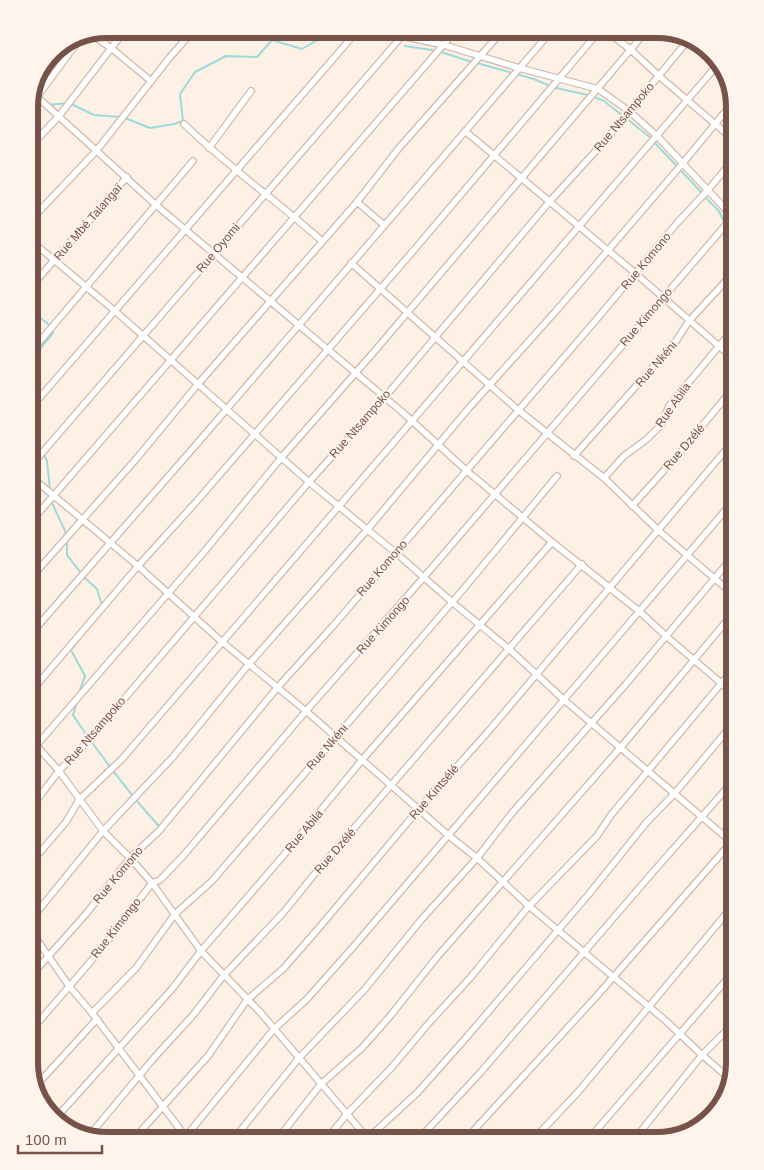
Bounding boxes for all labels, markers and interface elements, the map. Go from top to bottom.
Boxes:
street label: Rue Ntsampoko [591,79,657,154]
street label: Rue Mbé Talangaï [51,180,126,263]
street label: Rue Oyomi [193,221,243,275]
street label: Rue Komono [618,229,674,292]
street label: Rue Kimongo [617,285,675,349]
street label: Rue Nkéni [632,338,680,390]
street label: Rue Abila [653,380,694,430]
street label: Rue Ntsampoko [326,387,394,461]
street label: Rue Dzélé [660,421,708,473]
street label: Rue Komono [354,537,410,599]
street label: Rue Kimongo [353,593,413,657]
street label: Rue Ntsampoko [61,694,129,768]
street label: Rue Nkéni [303,721,351,773]
street label: Rue Kintsélé [406,761,462,822]
street label: Rue Abila [282,807,326,855]
street label: Rue Dzélé [311,825,359,877]
street label: Rue Komono [90,843,146,906]
street label: Rue Kimongo [88,895,144,961]
scale bar [18,1122,101,1154]
text: 100 m [25,1131,67,1148]

